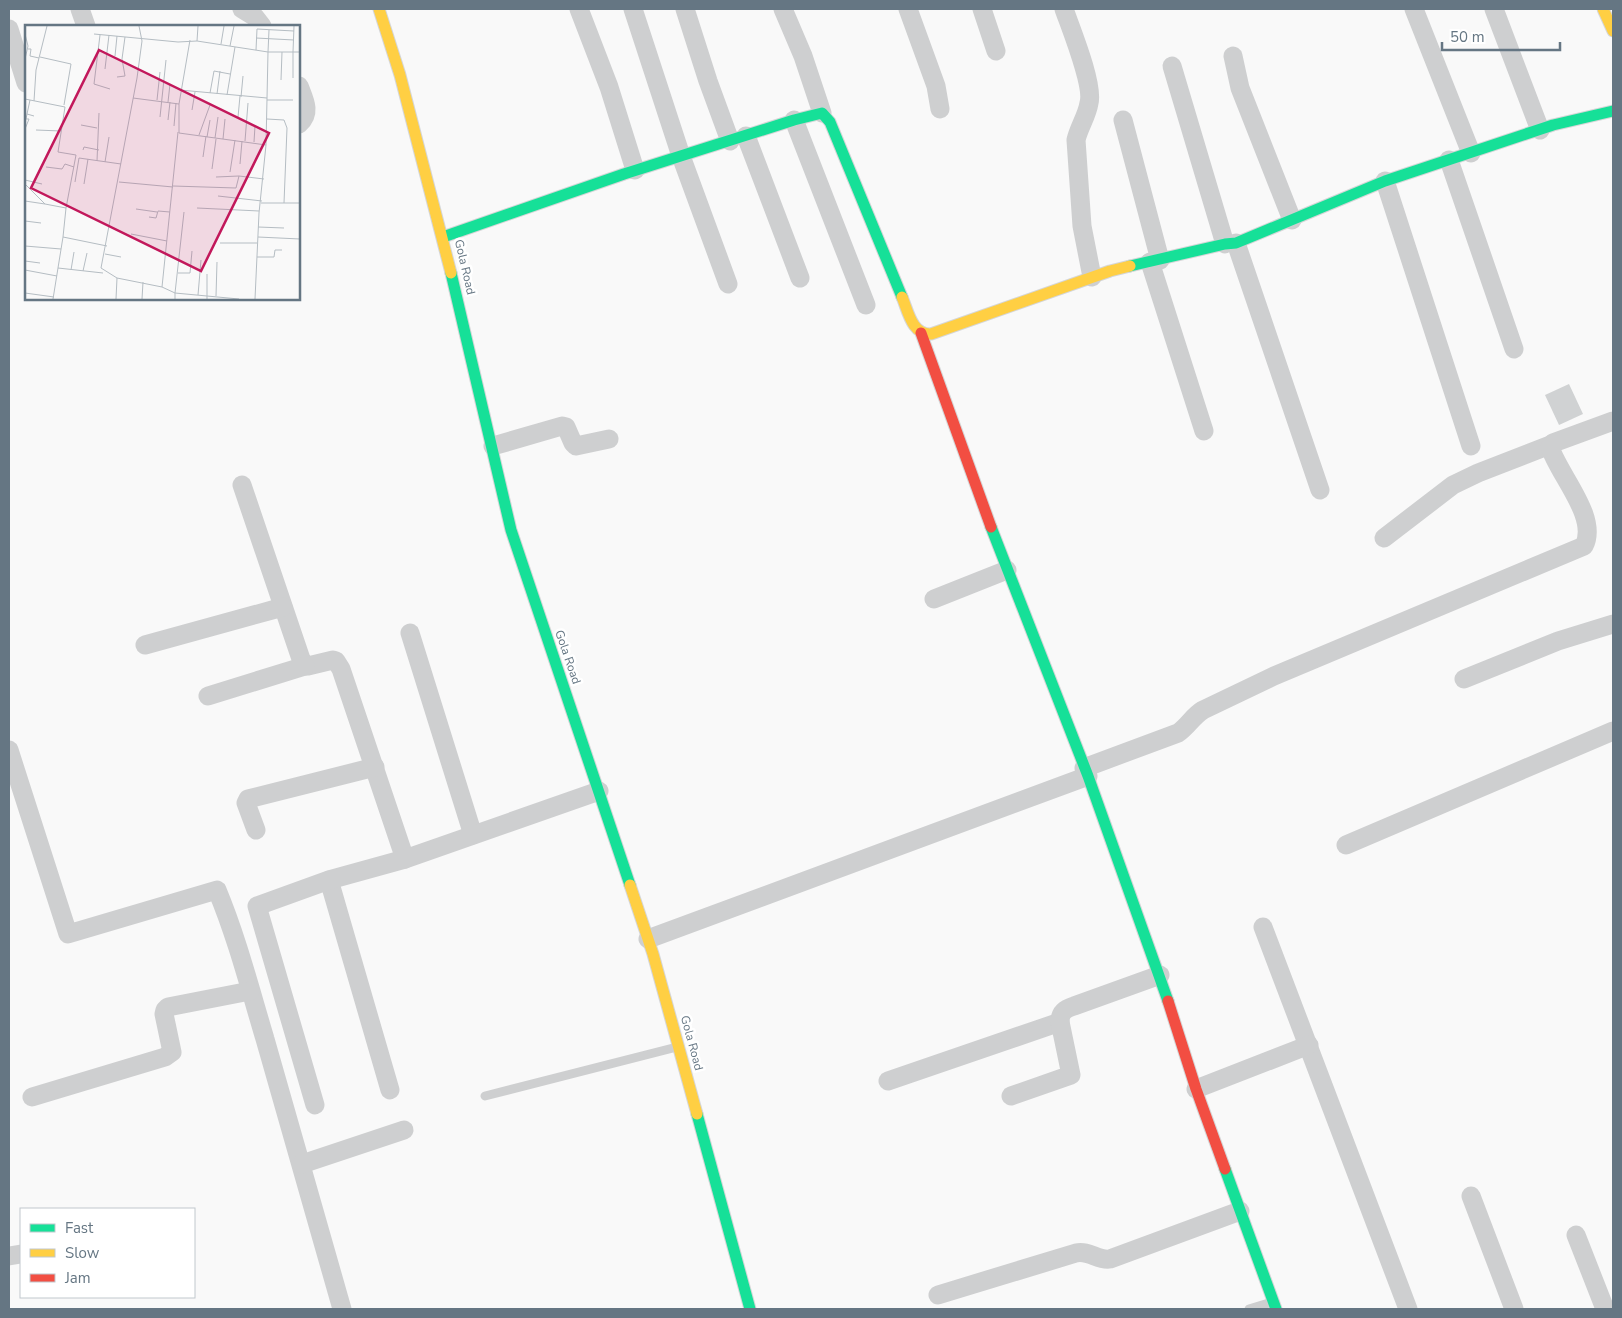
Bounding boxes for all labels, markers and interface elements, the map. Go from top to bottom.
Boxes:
scale bar [1442,20,1560,52]
inset map [25,25,300,300]
text: 50 m [1450,27,1485,47]
street label: Gola Road [451,238,479,296]
street label: Gola Road [551,628,585,686]
street label: Gola Road [677,1014,707,1072]
legend [20,1208,195,1298]
text: Fast [65,1218,94,1238]
text: Slow [65,1243,100,1263]
text: Jam [64,1268,91,1288]

